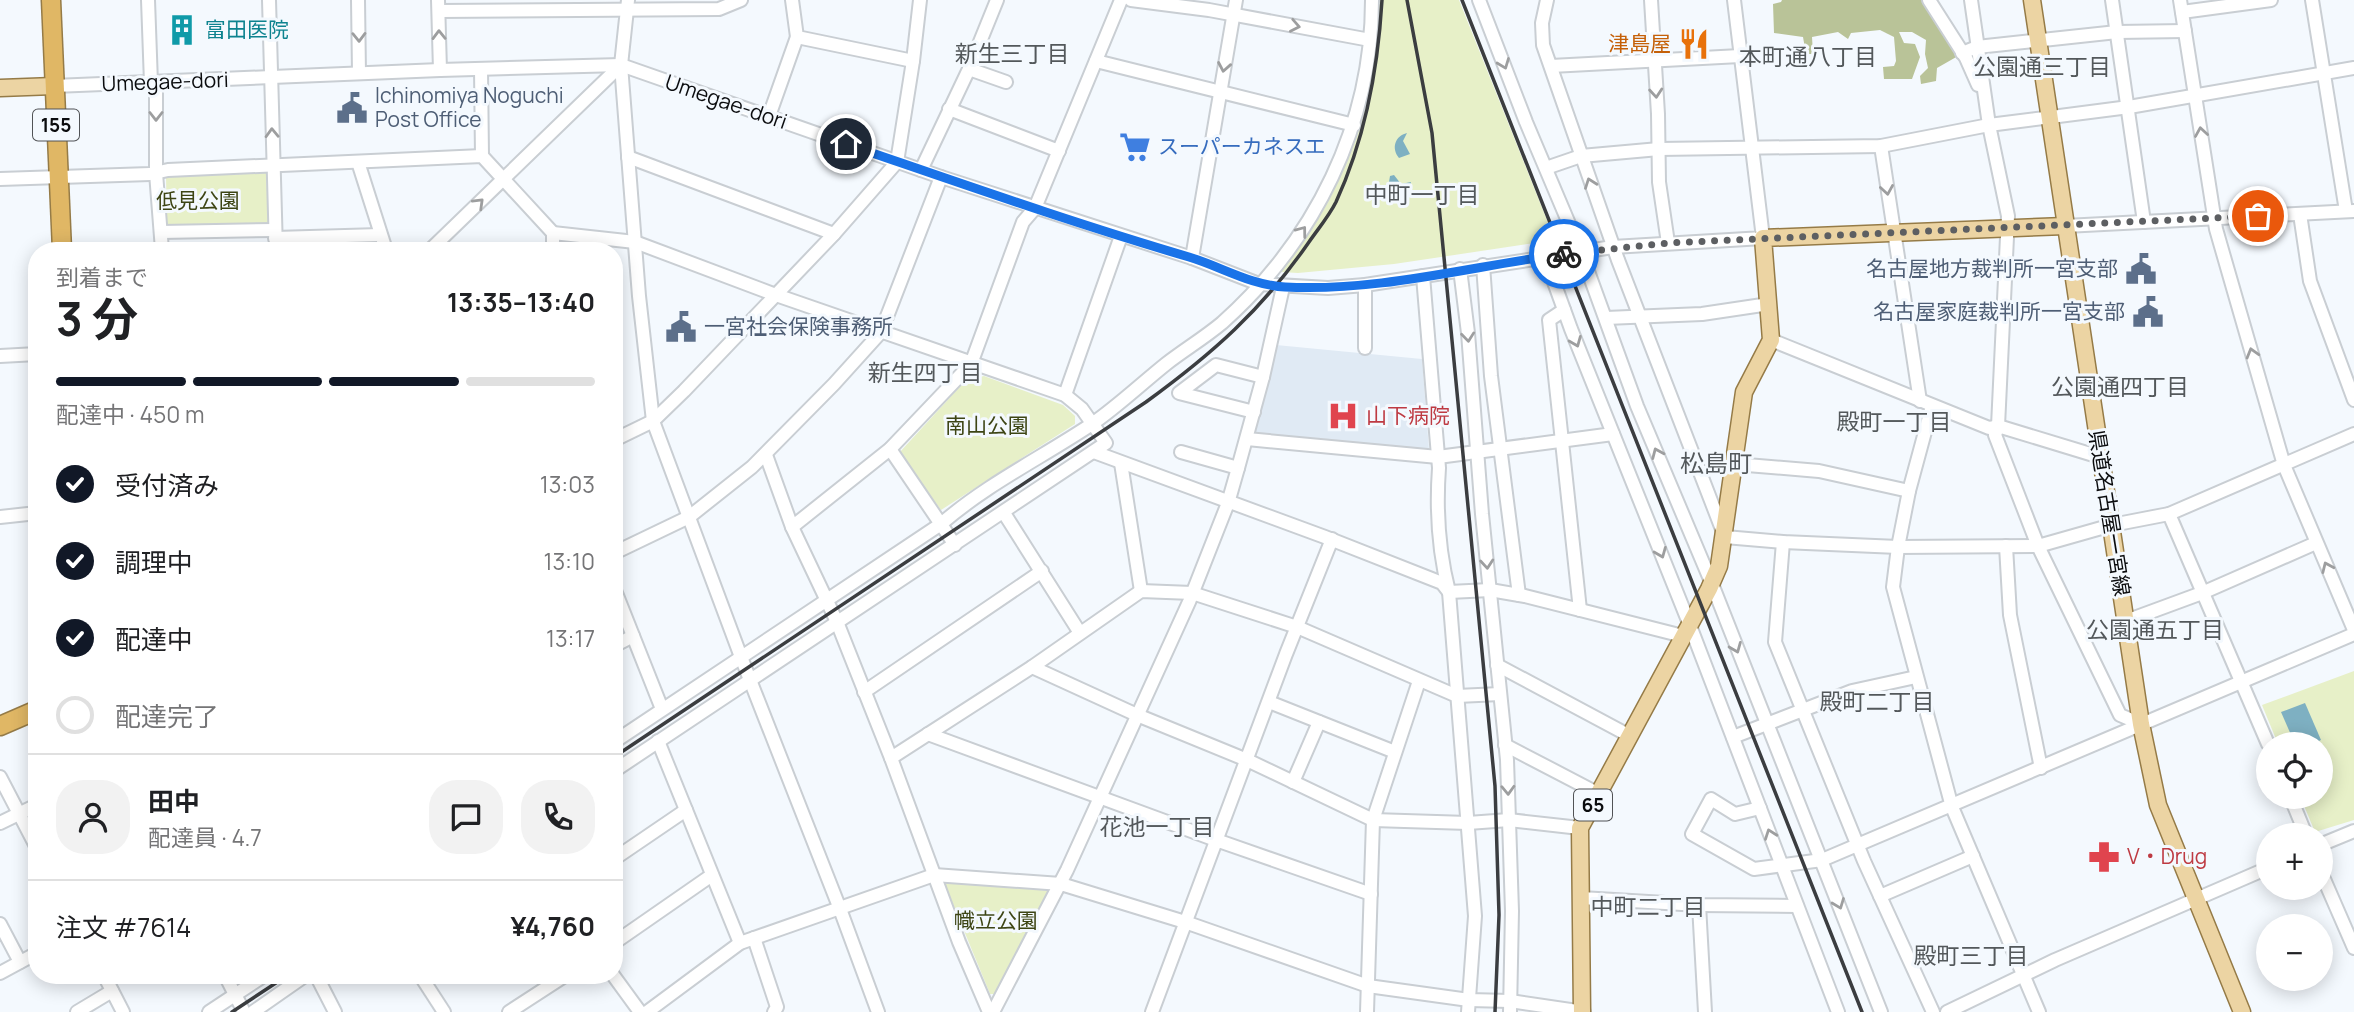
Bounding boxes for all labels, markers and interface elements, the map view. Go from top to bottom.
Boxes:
building icon: 富田医院 [165,13,199,47]
place label: 富田医院 [205,15,289,43]
one-way arrow [1289,18,1301,33]
restaurant icon: 津島屋 [1677,27,1711,61]
one-way arrow [432,29,447,40]
place label: 津島屋 [1608,29,1671,57]
one-way arrow [351,31,366,42]
district label: 新生三丁目 [955,37,1070,69]
district label: 本町通八丁目 [1739,40,1877,72]
district label: 公園通三丁目 [1973,50,2111,82]
one-way arrow [1495,57,1509,69]
one-way arrow [1217,61,1232,73]
street label: Umegae-dori [101,65,229,97]
street label: Umegae-dori [662,67,791,135]
place label: Ichinomiya Noguchi Post Office [375,81,564,133]
one-way arrow [1648,87,1663,98]
public building icon: Ichinomiya Noguchi Post Office [335,91,369,125]
road number: 155 [33,110,79,140]
one-way arrow [148,111,164,122]
pin [816,114,876,174]
icon: home [827,125,865,163]
one-way arrow [2194,126,2209,137]
one-way arrow [264,127,279,138]
supermarket icon: スーパーカネスエ [1118,130,1152,164]
place label: スーパーカネスエ [1158,132,1326,160]
district label: 中町一丁目 [1365,178,1480,210]
one-way arrow [1584,178,1598,190]
one-way arrow [1880,184,1895,195]
park label: 低見公園 [156,186,240,214]
pin [2228,186,2288,246]
icon: bag [2239,197,2277,235]
one-way arrow [471,198,484,211]
courier [1529,219,1599,289]
one-way arrow [1294,226,1306,239]
icon: bike [1545,235,1583,273]
public building icon: 名古屋地方裁判所一宮支部 [2124,252,2158,286]
place label: 名古屋地方裁判所一宮支部 [1866,254,2118,282]
text: 到着まで [56,261,148,293]
text: 13:35–13:40 [447,284,595,320]
text: 3 分 [56,287,138,350]
public building icon: 名古屋家庭裁判所一宮支部 [2131,295,2165,329]
place label: 名古屋家庭裁判所一宮支部 [1873,297,2125,325]
public building icon: 一宮社会保険事務所 [664,310,698,344]
place label: 一宮社会保険事務所 [704,312,893,340]
one-way arrow [1460,332,1475,343]
one-way arrow [1567,335,1581,347]
one-way arrow [2245,347,2260,359]
district label: 新生四丁目 [868,356,983,388]
district label: 公園通四丁目 [2051,370,2189,402]
text: 配達中 · 450 m [56,398,204,430]
hospital icon: 山下病院 [1326,399,1360,433]
place label: 山下病院 [1366,401,1450,429]
district label: 殿町一丁目 [1837,405,1952,437]
park label: 南山公園 [945,411,1029,439]
street label: 県道名古屋一宮線 [2083,428,2137,598]
district label: 松島町 [1680,446,1752,479]
one-way arrow [1651,448,1665,460]
icon: check [56,465,94,503]
text: 受付済み [115,467,219,503]
text: 13:03 [540,468,595,500]
icon: check [56,542,94,580]
text: 調理中 [115,544,193,580]
text: 13:10 [543,545,595,577]
one-way arrow [1653,545,1667,558]
one-way arrow [1479,559,1494,570]
one-way arrow [2321,562,2335,574]
district label: 公園通五丁目 [2086,613,2224,645]
icon: check [56,619,94,657]
text: 配達中 [115,621,193,657]
text: 13:17 [546,622,595,654]
one-way arrow [1728,641,1742,653]
district label: 殿町二丁目 [1820,685,1935,717]
text: 配達完了 [115,698,219,734]
map controls [2256,732,2333,991]
button: locate [2256,732,2333,809]
button: person [56,780,130,854]
button: chat [429,780,503,854]
button: phone [521,780,595,854]
text: 田中 [148,783,200,819]
one-way arrow [1500,785,1515,796]
road number: 65 [1574,790,1612,820]
district label: 花池一丁目 [1100,810,1215,842]
text: 配達員 · 4.7 [148,821,262,853]
button: + [2256,823,2333,900]
one-way arrow [1764,828,1778,840]
pharmacy icon: V・Drug [2087,840,2121,874]
place label: V・Drug [2127,842,2207,870]
district label: 中町二丁目 [1591,890,1706,922]
one-way arrow [1830,898,1844,910]
park label: 幟立公園 [954,906,1038,934]
text: ¥4,760 [511,908,595,944]
text: 注文 #7614 [56,909,191,945]
button: − [2256,914,2333,991]
district label: 殿町三丁目 [1914,939,2029,971]

